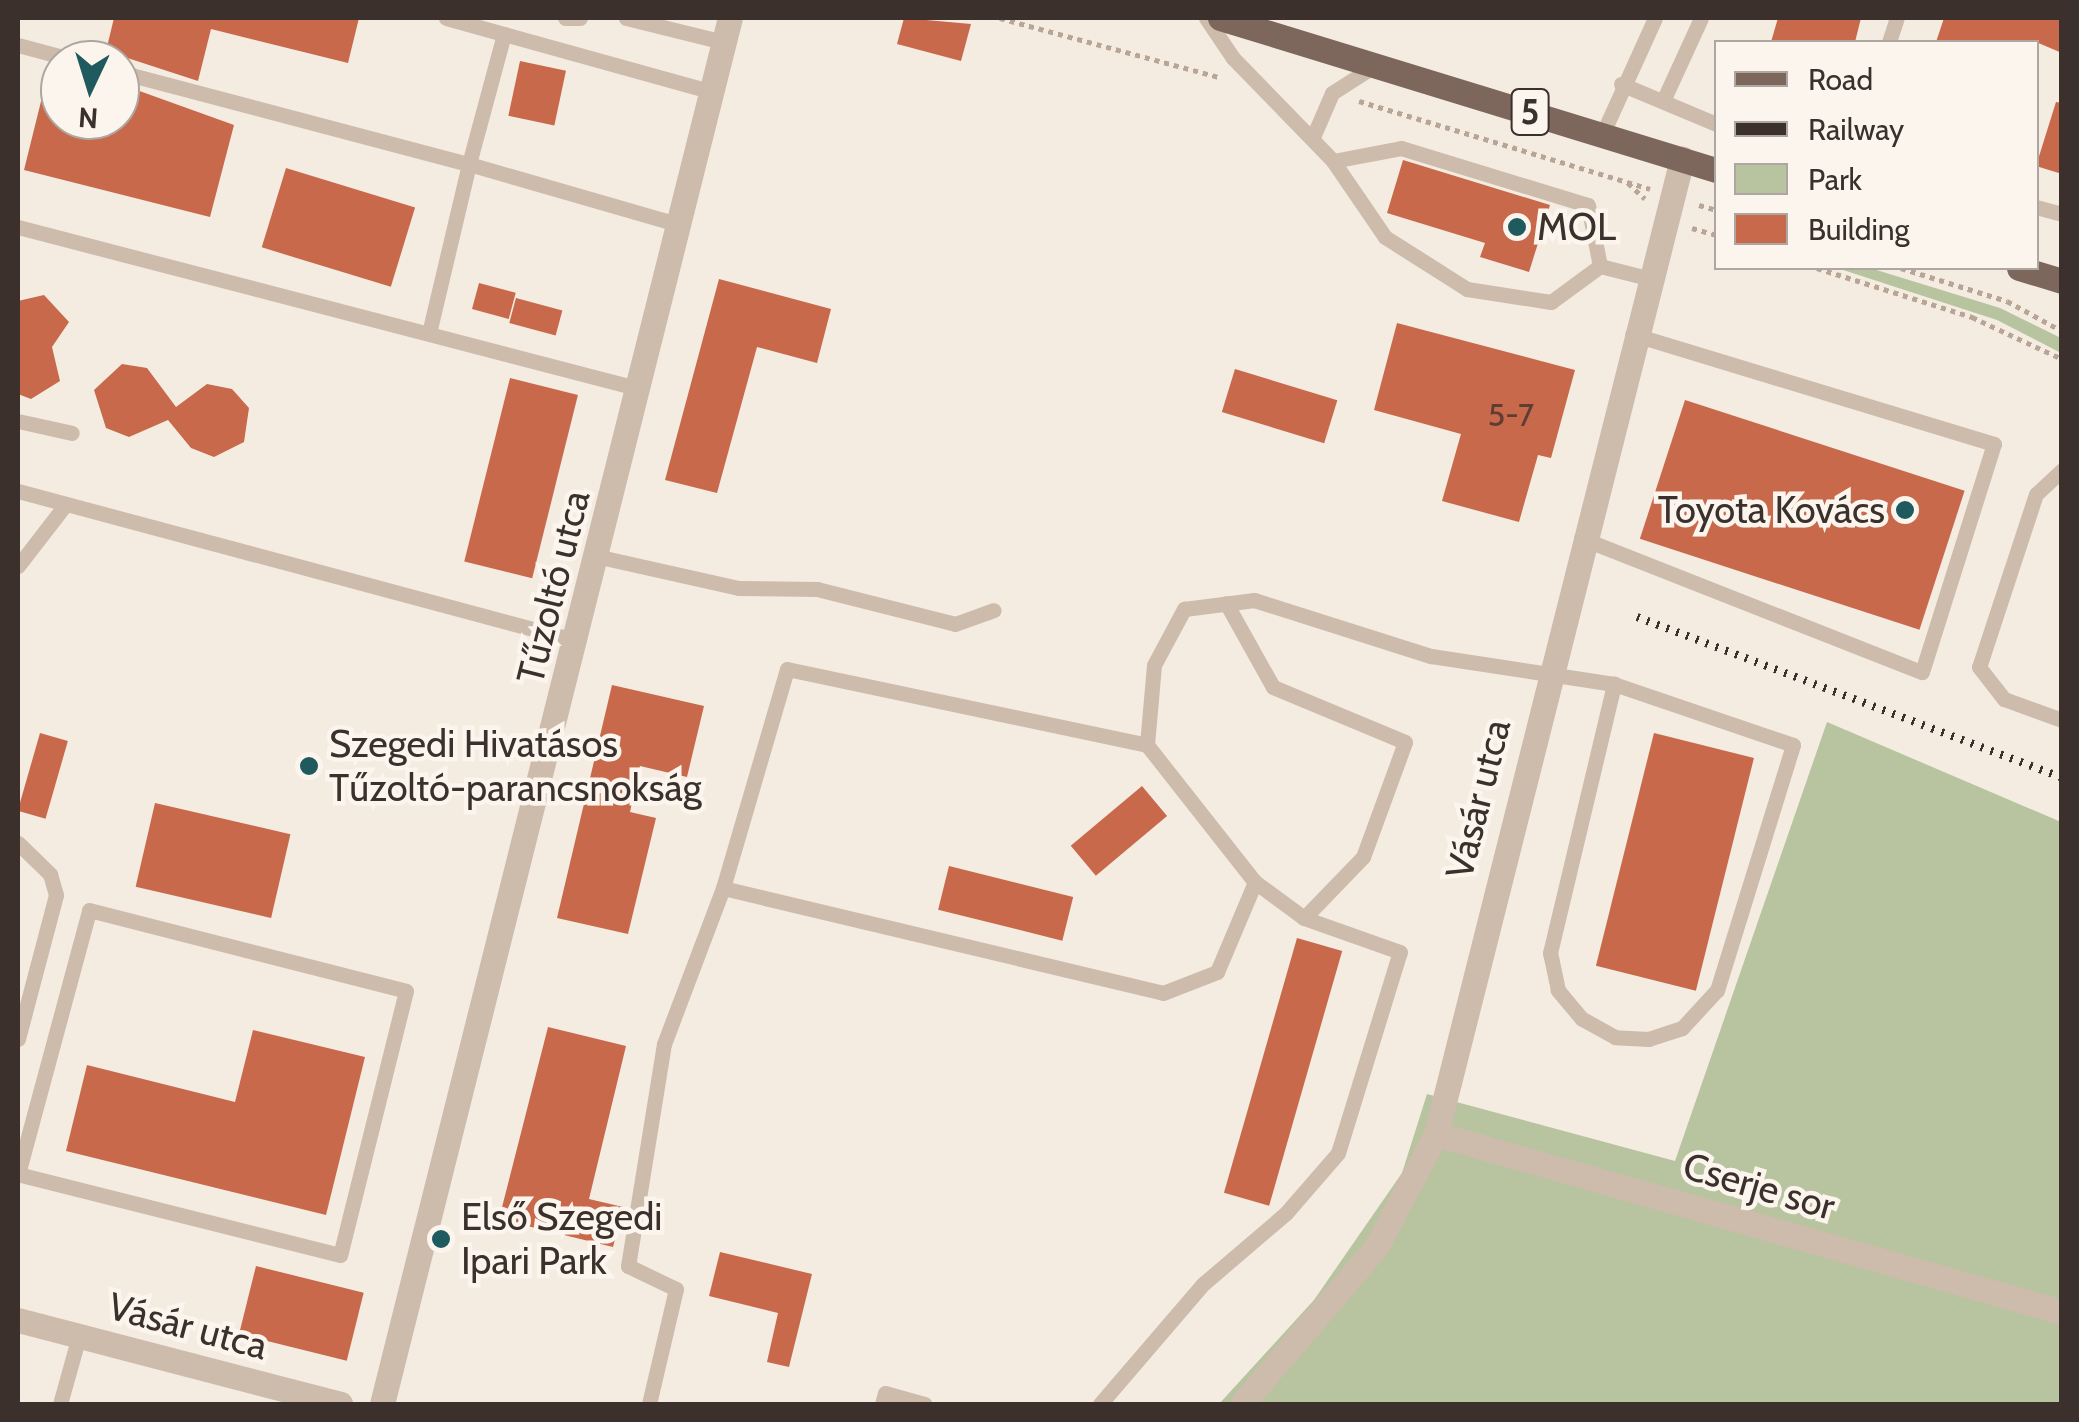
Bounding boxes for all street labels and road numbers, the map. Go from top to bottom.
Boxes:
road number: 5 [1510,82,1550,142]
street label: Tűzoltó utca [507,486,599,688]
street label: Vásár utca [1436,715,1520,883]
street label: Cserje sor [1678,1143,1840,1229]
street label: Vásár utca [104,1283,272,1369]

